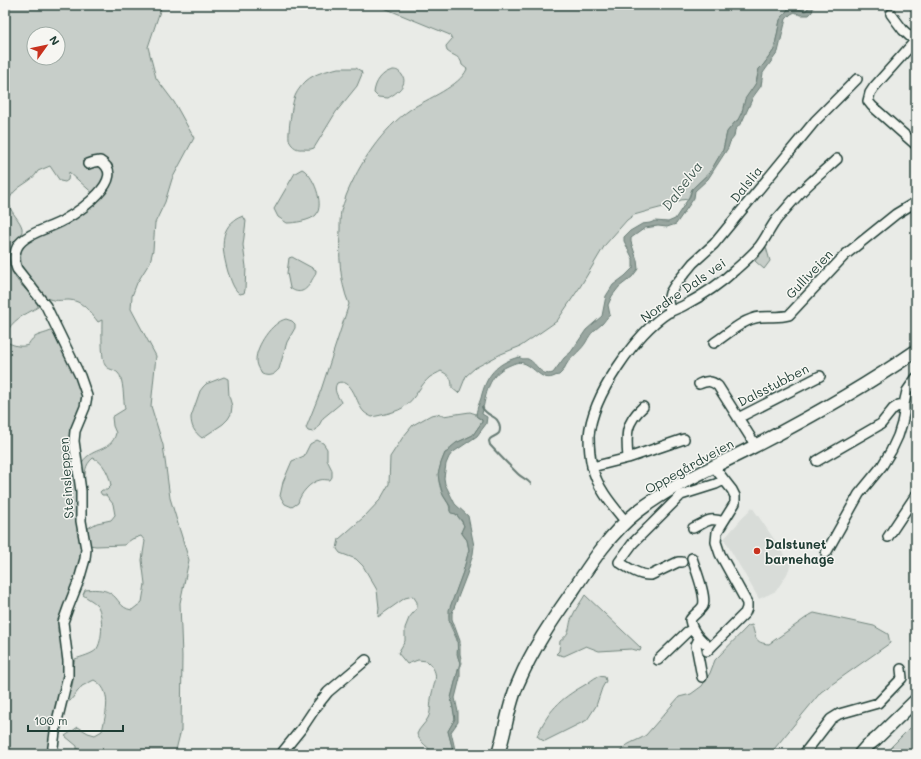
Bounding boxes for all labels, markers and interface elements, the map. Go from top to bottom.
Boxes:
north arrow [26,26,66,66]
text: N [46,33,63,48]
water label: Dalselva [657,157,706,214]
street label: Dalslia [726,162,765,205]
street label: Gulliveien [781,245,836,302]
street label: Nordre Dals vei [637,254,729,325]
street label: Dalsstubben [734,359,811,410]
street label: Oppegårdveien [641,434,736,497]
street label: Steinsleppen [54,437,77,519]
place label: Dalstunet barnehage [765,535,835,567]
marker: Dalstunet barnehage [752,546,762,556]
scale bar [28,707,123,733]
text: 100 m [34,712,68,728]

